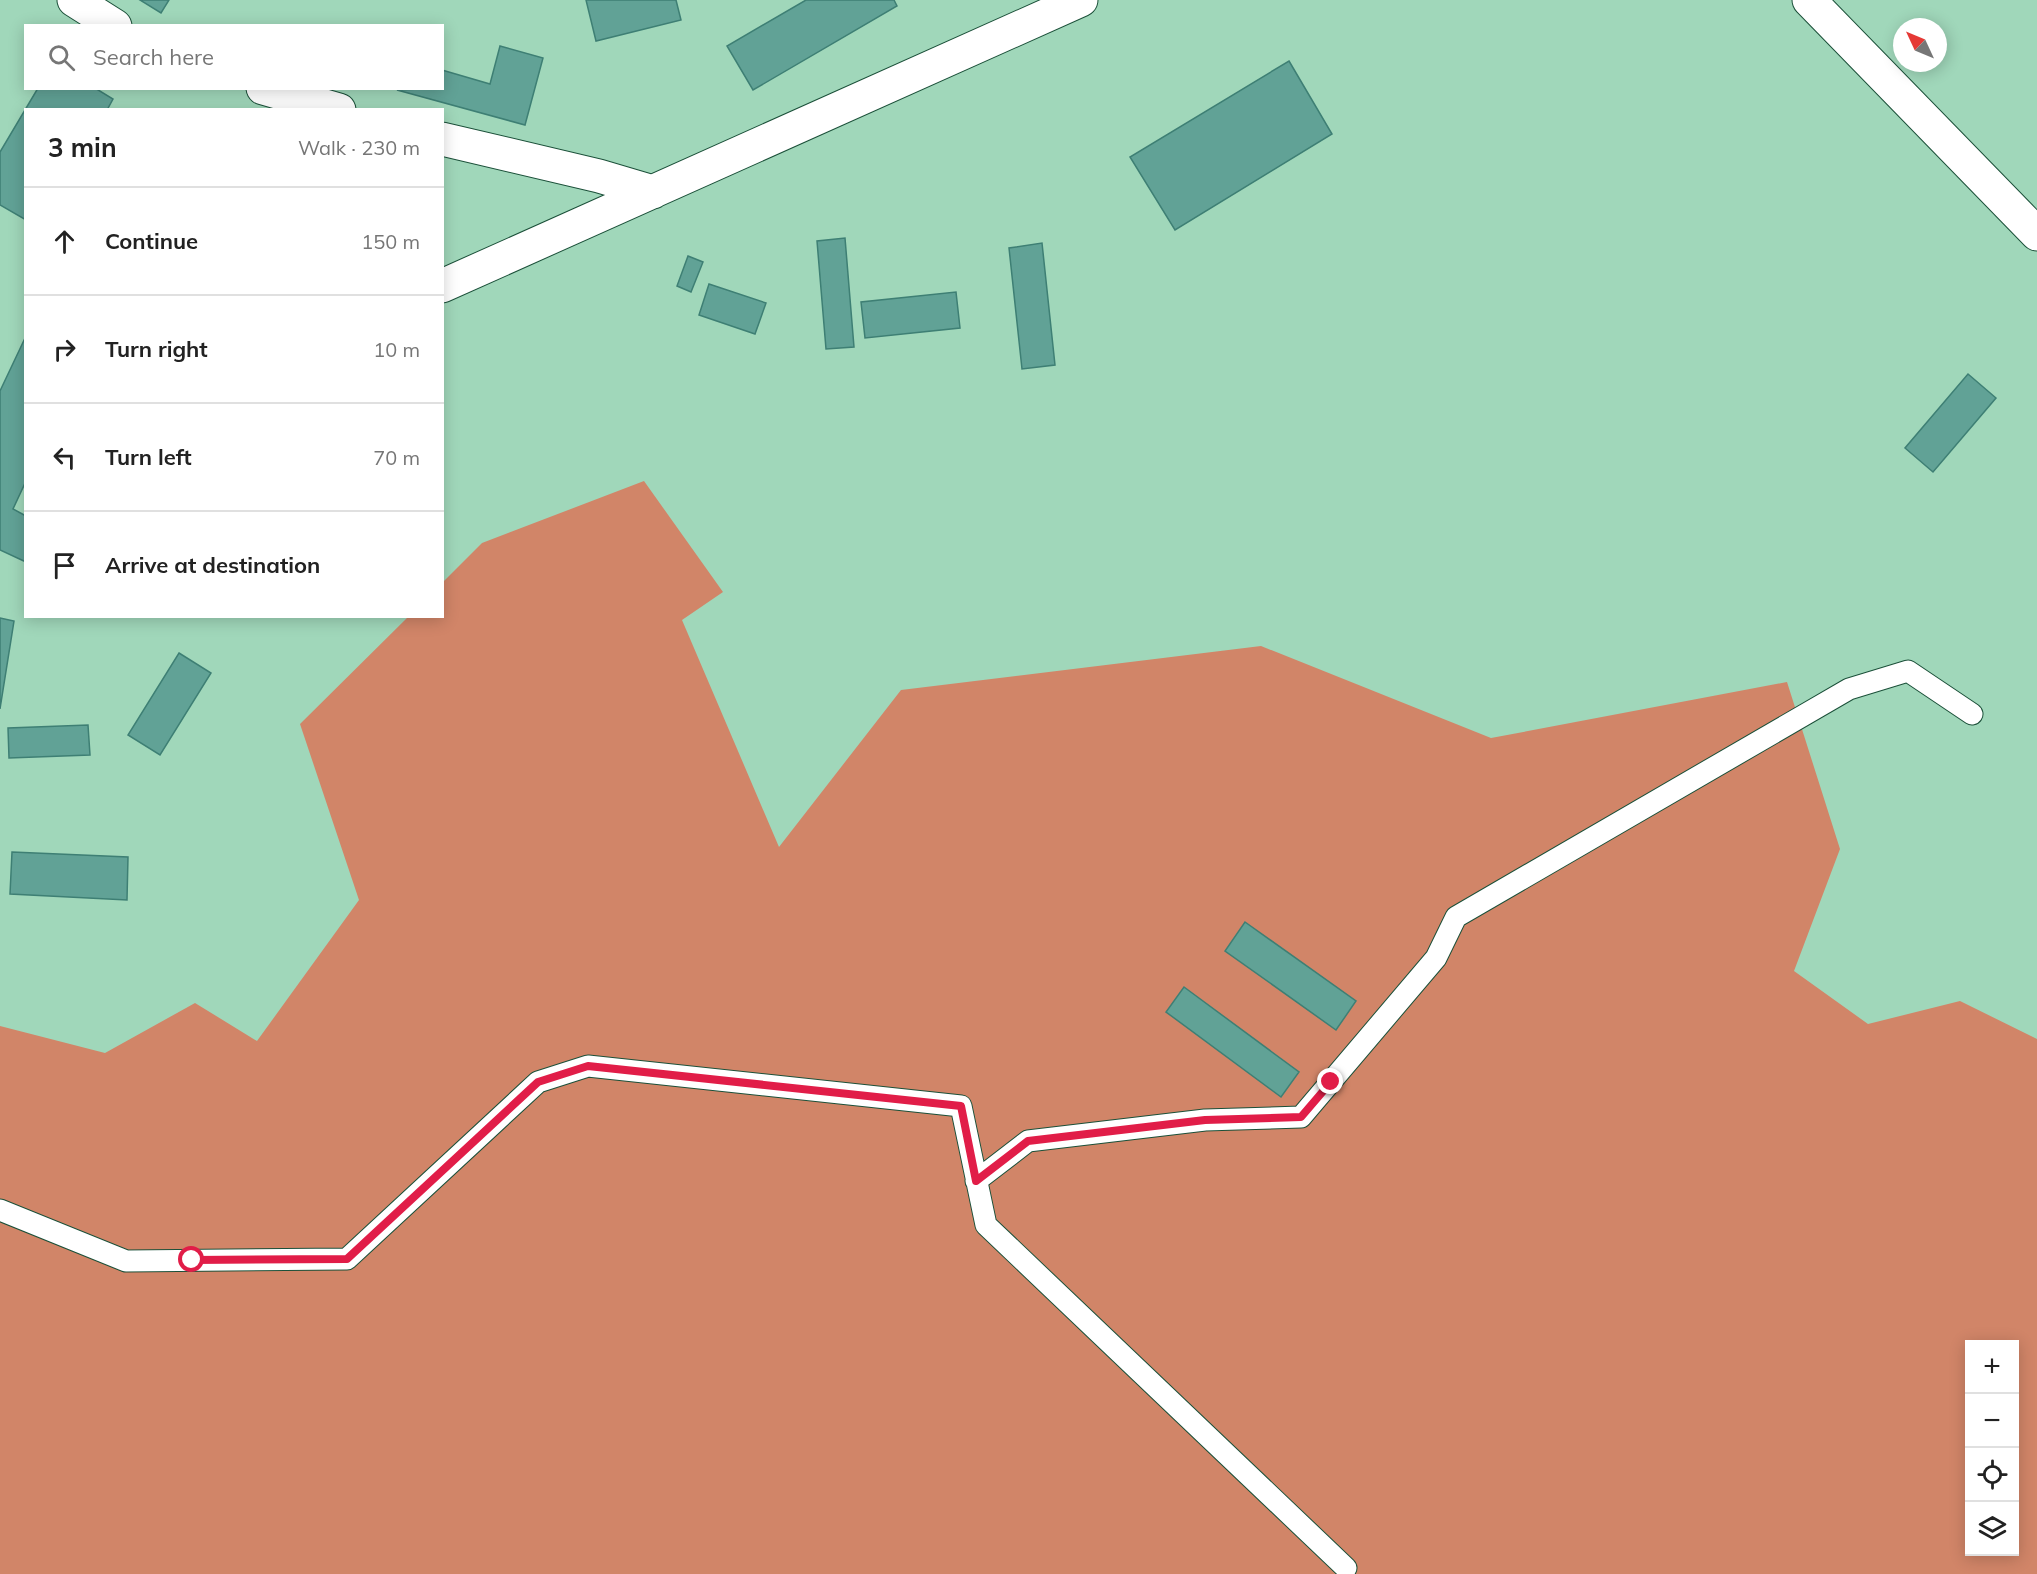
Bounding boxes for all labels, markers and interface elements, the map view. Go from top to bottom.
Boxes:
north arrow [1893,18,1947,72]
search box [24,24,444,90]
icon: search [45,41,78,74]
text: Search here [93,43,214,71]
text: 3 min [48,131,117,164]
text: Walk · 230 m [298,135,420,160]
icon: ahead [48,225,81,258]
text: Continue [105,227,198,255]
text: 150 m [361,229,420,254]
icon: right [48,333,81,366]
text: Turn right [105,335,208,363]
text: 10 m [373,337,420,362]
icon: left [48,441,81,474]
text: Turn left [105,443,192,471]
text: 70 m [373,445,420,470]
icon: arrive [48,549,81,582]
text: Arrive at destination [105,551,320,579]
route end [1317,1068,1343,1094]
route start [178,1246,204,1272]
map controls [1965,1340,2019,1556]
button: + [1965,1340,2019,1394]
button: − [1965,1394,2019,1448]
button: locate [1965,1448,2019,1502]
button: layers [1965,1502,2019,1556]

